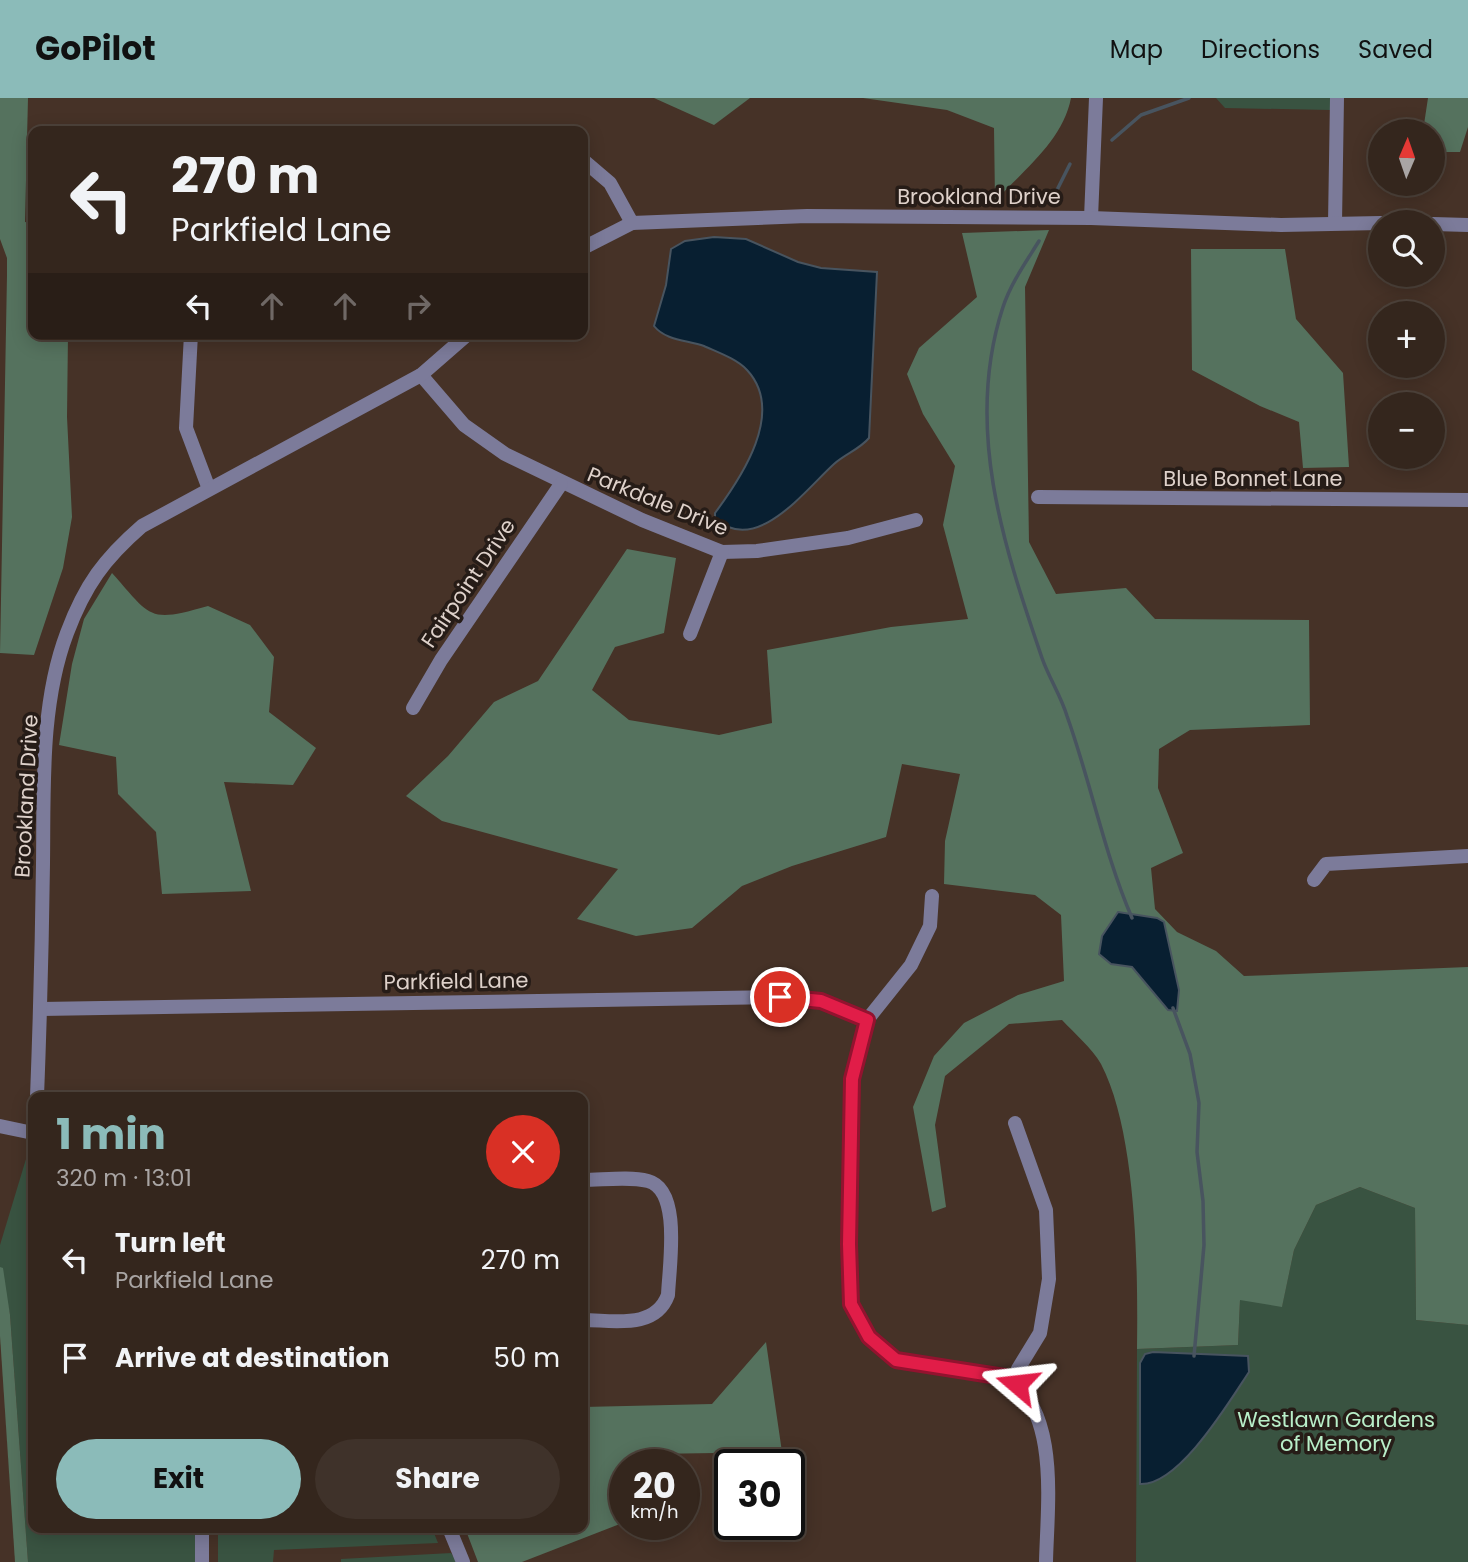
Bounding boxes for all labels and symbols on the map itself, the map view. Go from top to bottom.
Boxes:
north arrow [1368,119,1446,196]
street label: Brookland Drive [897,182,1061,211]
street label: Parkdale Drive [583,459,733,543]
street label: Blue Bonnet Lane [1163,464,1343,493]
street label: Fairpoint Drive [414,513,522,653]
street label: Brookland Drive [7,714,45,878]
street label: Parkfield Lane [383,965,529,997]
pin [750,967,810,1027]
position arrow [980,1347,1054,1421]
park label: Westlawn Gardens of Memory [1237,1405,1435,1458]
speed limit sign: 30 [714,1449,805,1540]

